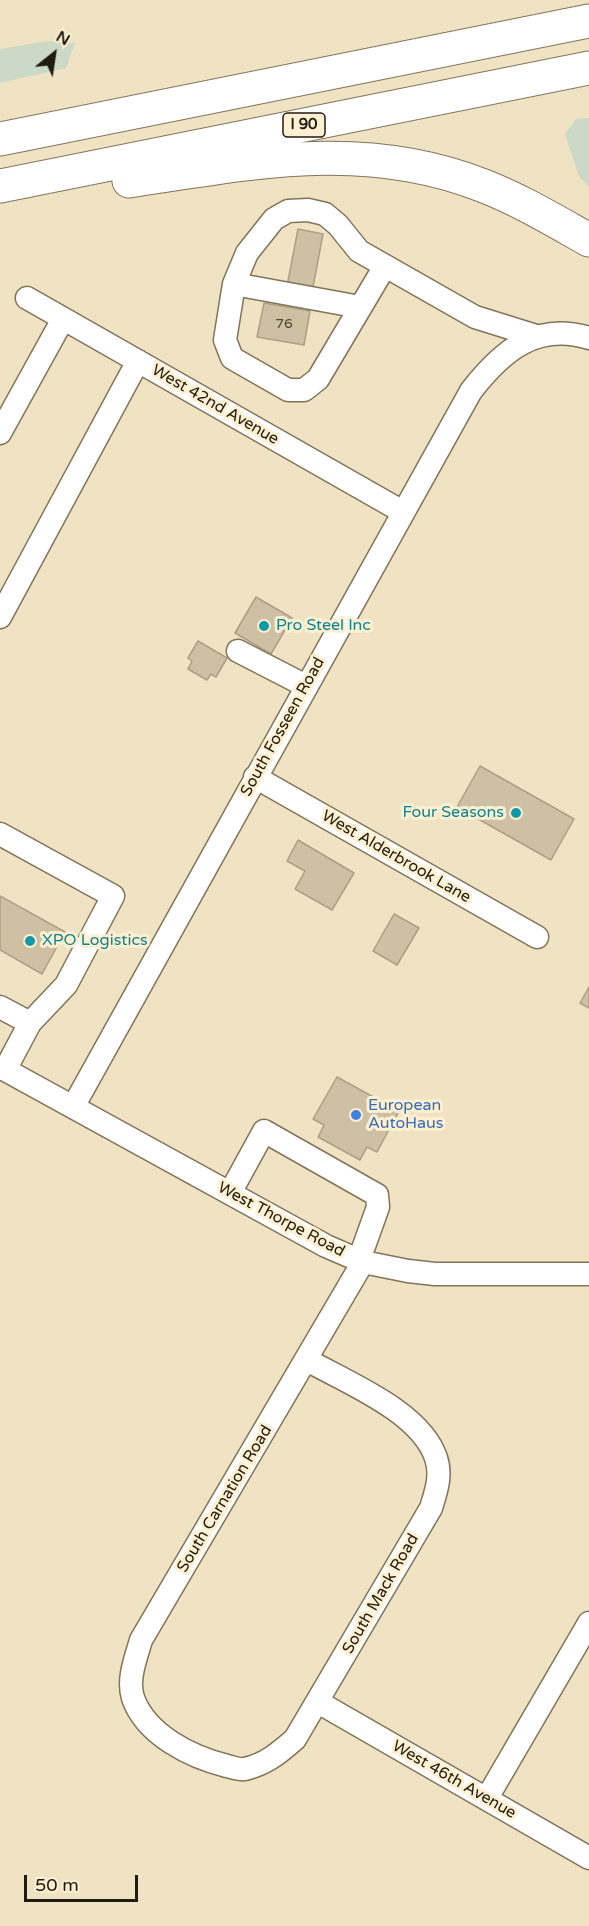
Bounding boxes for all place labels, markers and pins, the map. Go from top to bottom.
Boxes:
place label: Pro Steel Inc [276,616,371,636]
marker: Pro Steel Inc [257,619,271,633]
place label: Four Seasons [402,803,504,823]
marker: Four Seasons [509,806,523,820]
place label: XPO Logistics [42,931,148,951]
marker: XPO Logistics [23,934,37,948]
place label: European AutoHaus [368,1096,443,1134]
marker: European AutoHaus [349,1108,363,1122]

